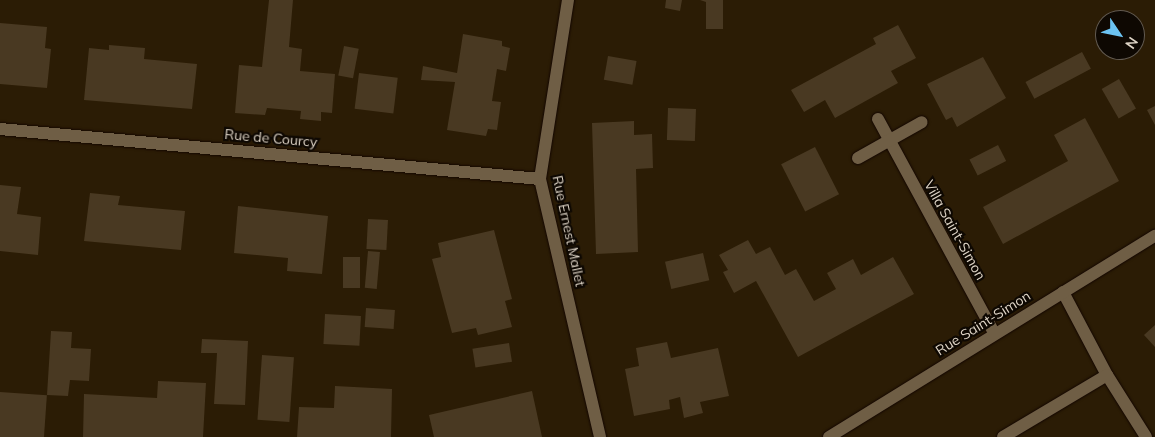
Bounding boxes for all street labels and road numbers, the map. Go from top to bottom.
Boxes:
street label: Rue de Courcy [224,126,318,150]
street label: Rue Ernest Mallet [549,174,589,288]
street label: Villa Saint-Simon [921,177,989,283]
street label: Rue Saint-Simon [932,287,1034,359]

